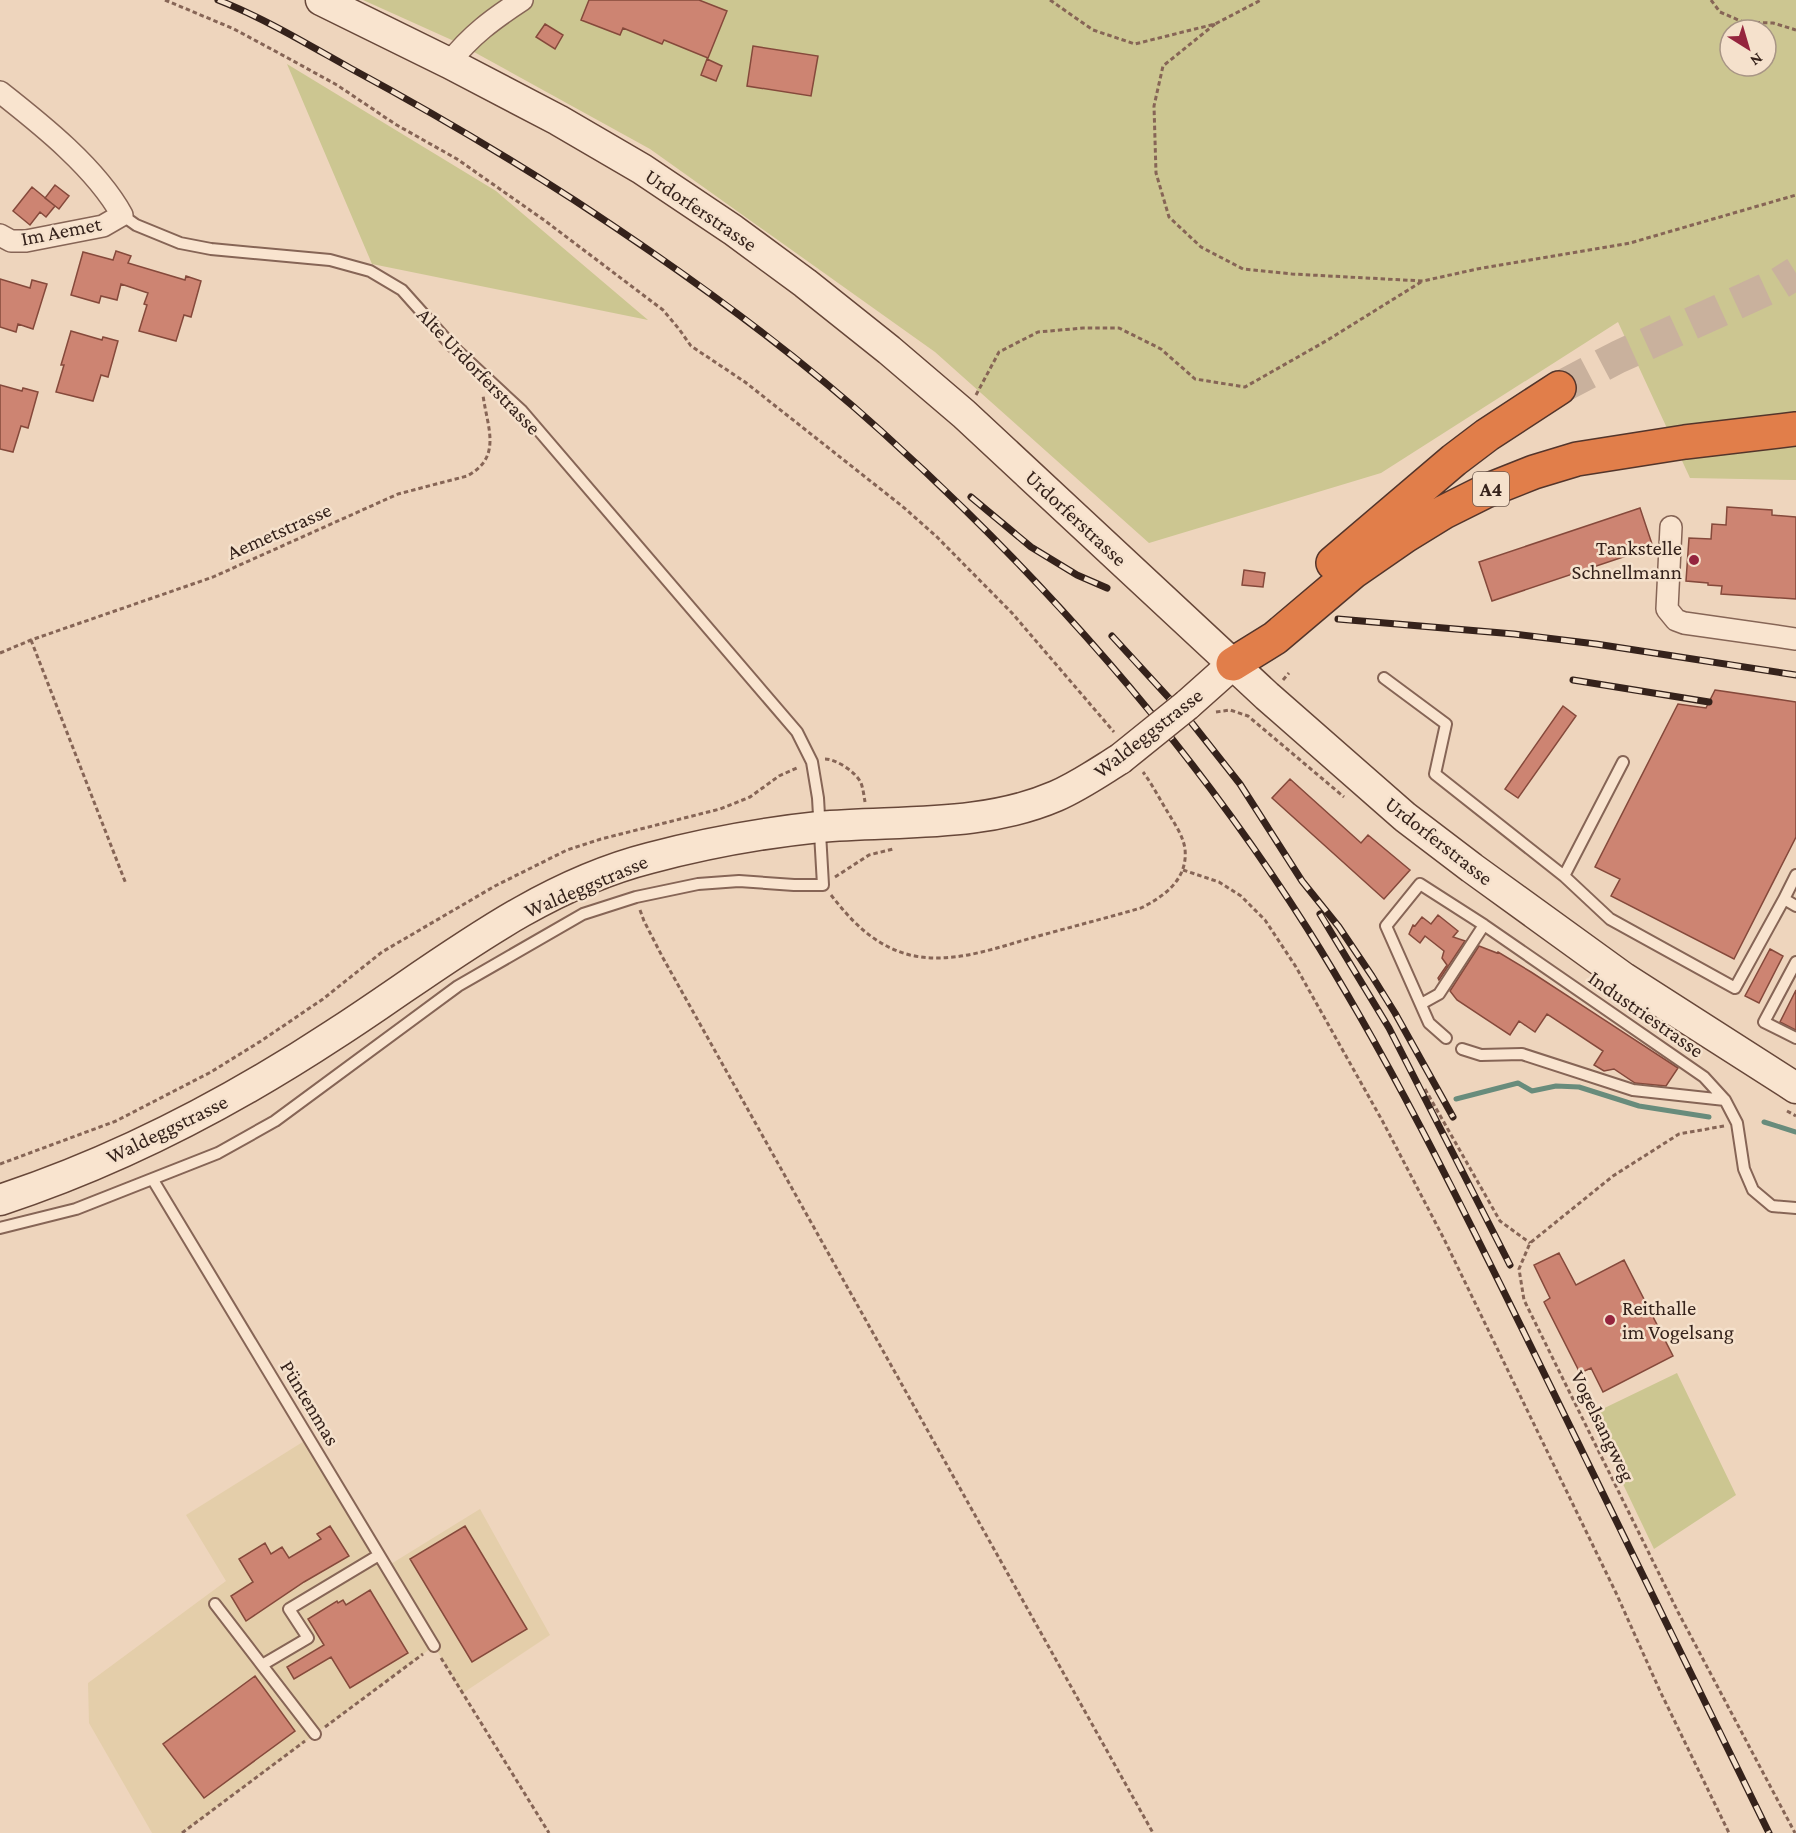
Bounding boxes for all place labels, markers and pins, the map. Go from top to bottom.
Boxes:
place label: Tankstelle Schnellmann [1572,536,1682,584]
marker: Tankstelle Schnellmann [1687,553,1701,567]
place label: Reithalle im Vogelsang [1622,1296,1734,1344]
marker: Reithalle im Vogelsang [1603,1313,1617,1327]

